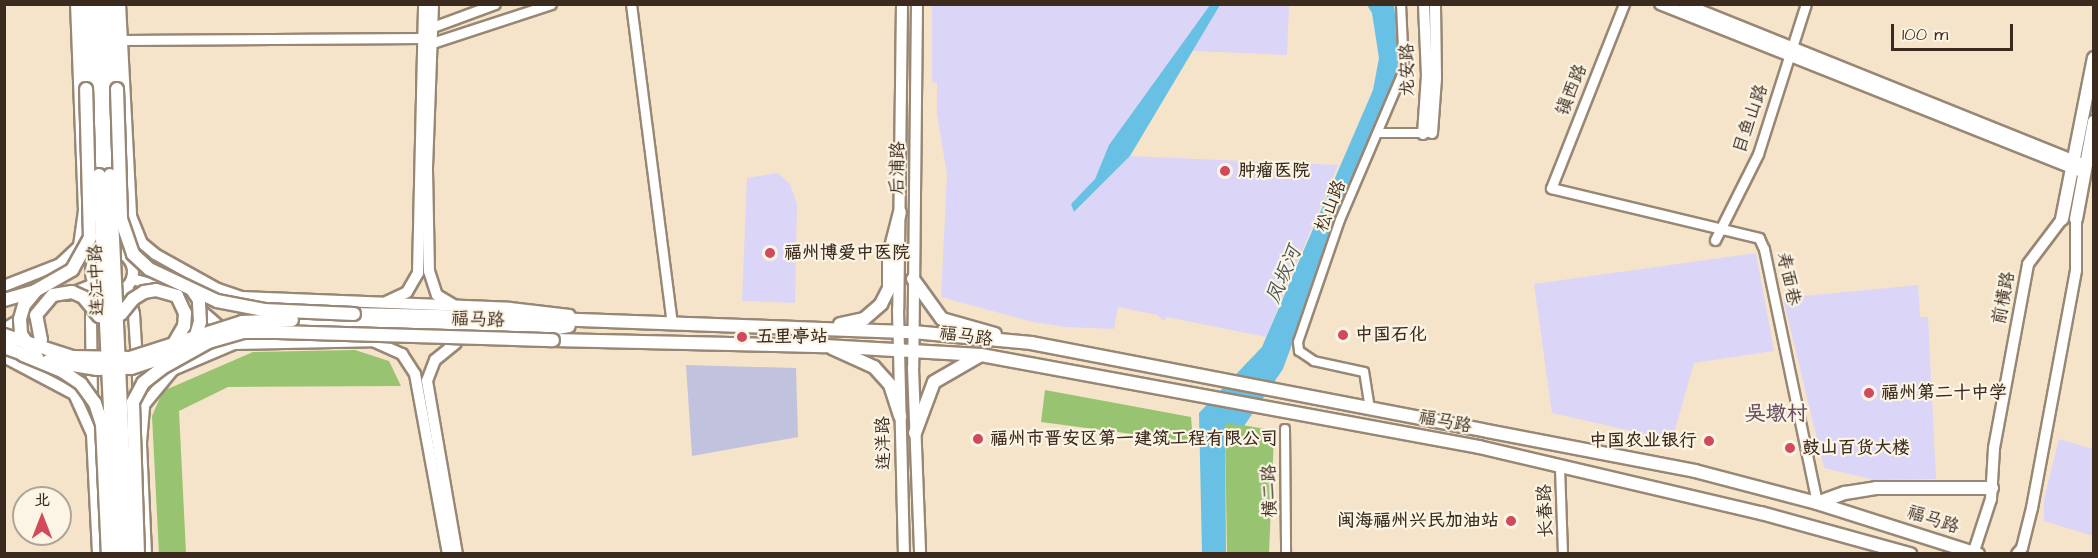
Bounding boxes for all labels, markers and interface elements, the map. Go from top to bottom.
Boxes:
scale bar [1894,12,2016,50]
text: 100 m [1902,22,1948,47]
street label: 龙安路 [1397,43,1419,97]
street label: 镇西路 [1552,61,1592,119]
street label: 目鱼山路 [1729,81,1773,157]
street label: 后浦路 [887,141,909,195]
place label: 肿瘤医院 [1238,160,1310,182]
marker: 肿瘤医院 [1216,162,1234,180]
street label: 松山路 [1311,177,1351,235]
place label: 福州博爱中医院 [784,242,910,264]
water label: 凤坂河 [1261,243,1307,307]
street label: 连江中路 [85,244,109,316]
marker: 福州博爱中医院 [761,244,779,262]
street label: 寿面巷 [1772,250,1804,308]
street label: 前横路 [1988,269,2020,327]
street label: 福马路 [451,308,505,332]
street label: 福马路 [938,323,994,351]
place label: 中国石化 [1355,324,1427,346]
place label: 五里亭站 [756,326,828,348]
marker: 五里亭站 [733,328,751,346]
marker: 中国石化 [1336,328,1350,342]
place label: 福州第二十中学 [1881,382,2007,404]
marker: 福州第二十中学 [1862,386,1876,400]
district label: 吴墩村 [1745,401,1807,427]
street label: 福马路 [1416,406,1474,438]
street label: 连洋路 [873,416,895,470]
place label: 福州市晋安区第一建筑工程有限公司 [990,428,1278,450]
place label: 中国农业银行 [1589,430,1697,452]
marker: 福州市晋安区第一建筑工程有限公司 [971,432,985,446]
marker: 中国农业银行 [1702,434,1716,448]
place label: 鼓山百货大楼 [1802,437,1910,459]
marker: 鼓山百货大楼 [1783,441,1797,455]
street label: 横二路 [1259,464,1281,518]
street label: 长春路 [1534,484,1558,538]
north arrow [12,486,72,546]
text: 北 [34,489,50,511]
street label: 福马路 [1904,501,1962,539]
place label: 闽海福州兴民加油站 [1337,510,1499,532]
marker: 闽海福州兴民加油站 [1504,514,1518,528]

